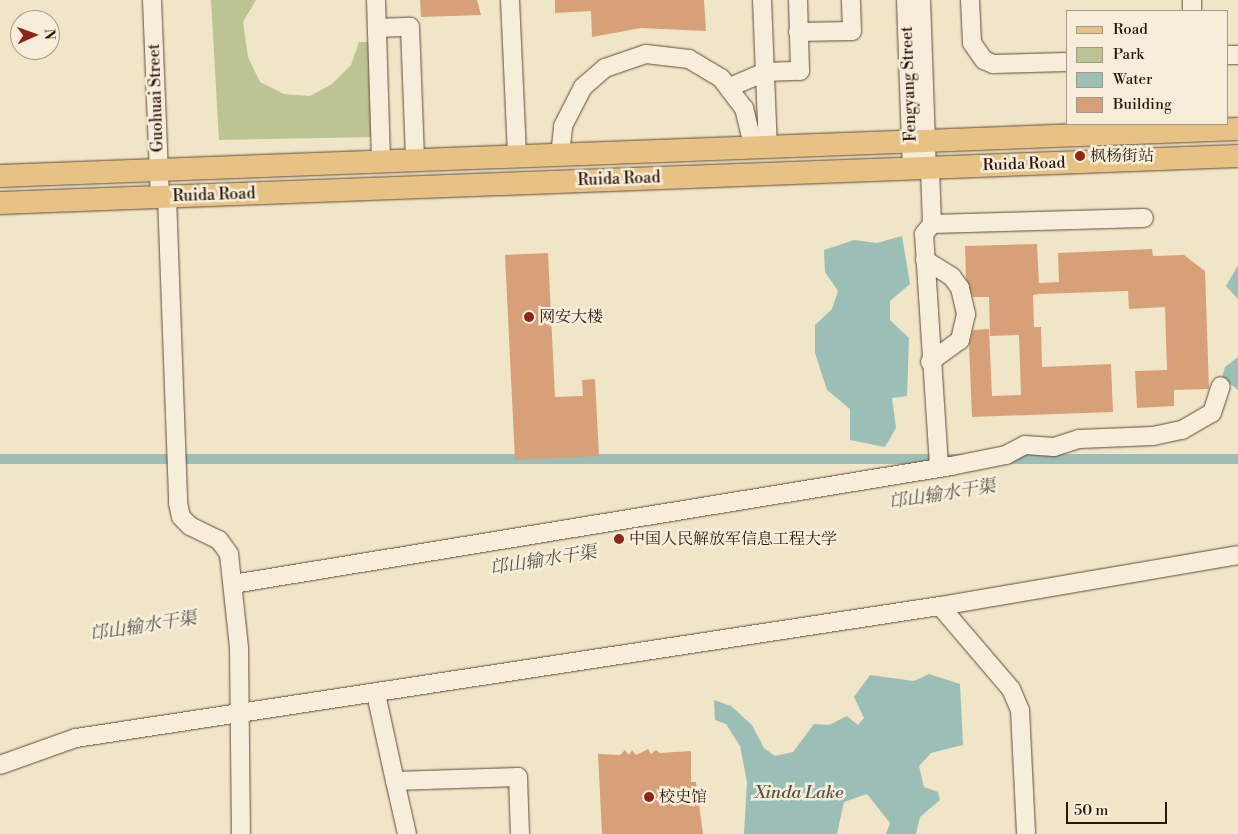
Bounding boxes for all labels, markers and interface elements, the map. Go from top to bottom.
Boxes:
north arrow [10,10,60,60]
legend [1066,10,1228,125]
text: Road [1113,20,1148,39]
street label: Fengyang Street [897,26,921,142]
text: N [40,29,58,40]
street label: Guohuai Street [145,43,167,153]
text: Park [1113,45,1144,64]
text: Water [1113,70,1152,89]
text: Building [1113,95,1172,114]
place label: 枫杨街站 [1090,146,1154,166]
marker: 枫杨街站 [1074,150,1086,162]
street label: Ruida Road [982,153,1066,175]
street label: Ruida Road [577,168,661,190]
street label: Ruida Road [172,184,256,206]
place label: 网安大楼 [539,307,603,327]
marker: 网安大楼 [523,311,535,323]
water label: 邙山输水干渠 [887,476,997,514]
place label: 中国人民解放军信息工程大学 [629,529,837,549]
marker: 中国人民解放军信息工程大学 [613,533,625,545]
water label: 邙山输水干渠 [488,542,598,580]
water label: 邙山输水干渠 [88,608,198,646]
water label: Xinda Lake [755,782,843,804]
place label: 校史馆 [659,787,707,807]
marker: 校史馆 [643,791,655,803]
scale bar [1068,792,1169,824]
text: 50 m [1074,801,1108,820]

